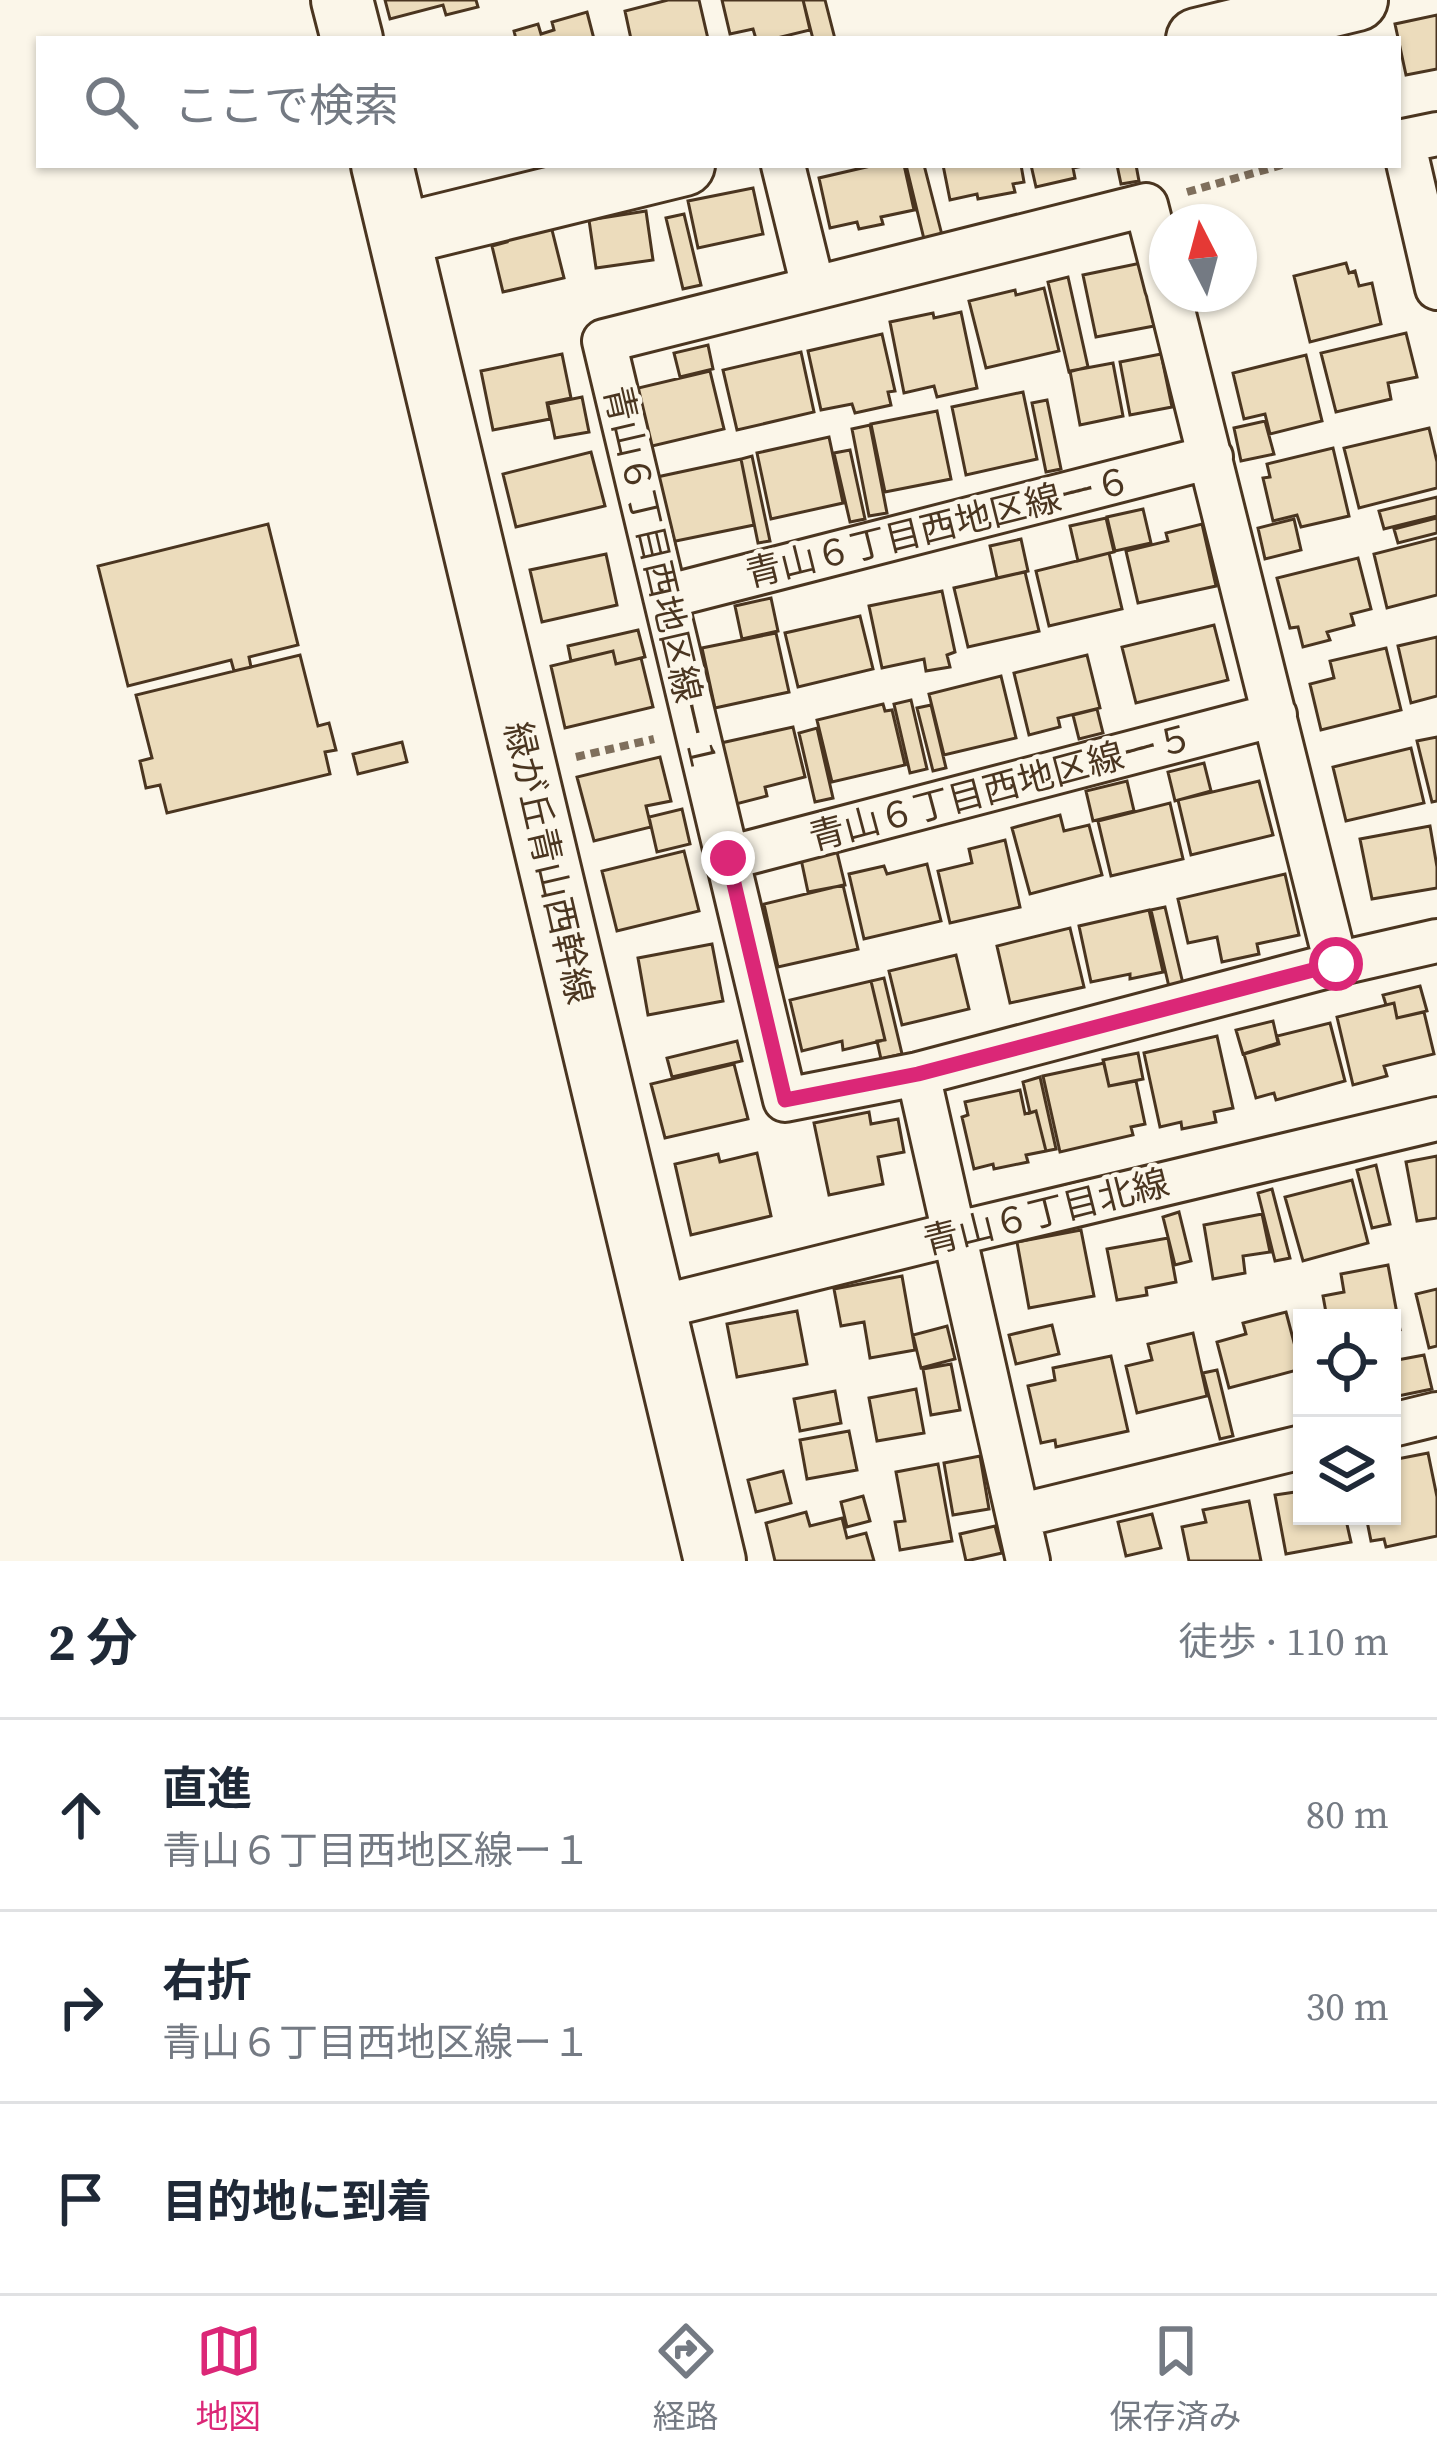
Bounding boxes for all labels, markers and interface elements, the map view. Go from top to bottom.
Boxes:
search box [36,36,1401,168]
icon: search [78,69,144,135]
text: ここで検索 [174,74,399,136]
north arrow [1149,204,1257,312]
street label: 青山６丁目西地区線ー１ [593,381,729,777]
street label: 青山６丁目西地区線ー６ [740,455,1136,599]
street label: 青山６丁目西地区線ー５ [803,712,1199,862]
street label: 緑が丘青山西幹線 [493,717,605,1009]
route end [701,831,755,885]
route start [1309,937,1363,991]
street label: 青山６丁目北線 [918,1158,1174,1266]
map controls [1293,1309,1401,1525]
button: locate [1293,1309,1401,1417]
button: layers [1293,1417,1401,1525]
text: 2 分 [48,1607,138,1677]
text: 徒歩 · 110 m [1178,1615,1389,1668]
text: 直進 [162,1757,252,1819]
icon: ahead [48,1782,114,1848]
text: 80 m [1306,1788,1389,1841]
text: 青山６丁目西地区線ー１ [162,1824,591,1877]
text: 右折 [162,1949,252,2011]
icon: right [48,1974,114,2040]
text: 30 m [1306,1980,1389,2033]
text: 青山６丁目西地区線ー１ [162,2016,591,2069]
icon: arrive [48,2166,114,2232]
text: 目的地に到着 [162,2170,432,2232]
tab: 地図 [196,2318,262,2439]
tab: 経路 [653,2318,719,2439]
tab: 保存済み [1110,2318,1242,2439]

